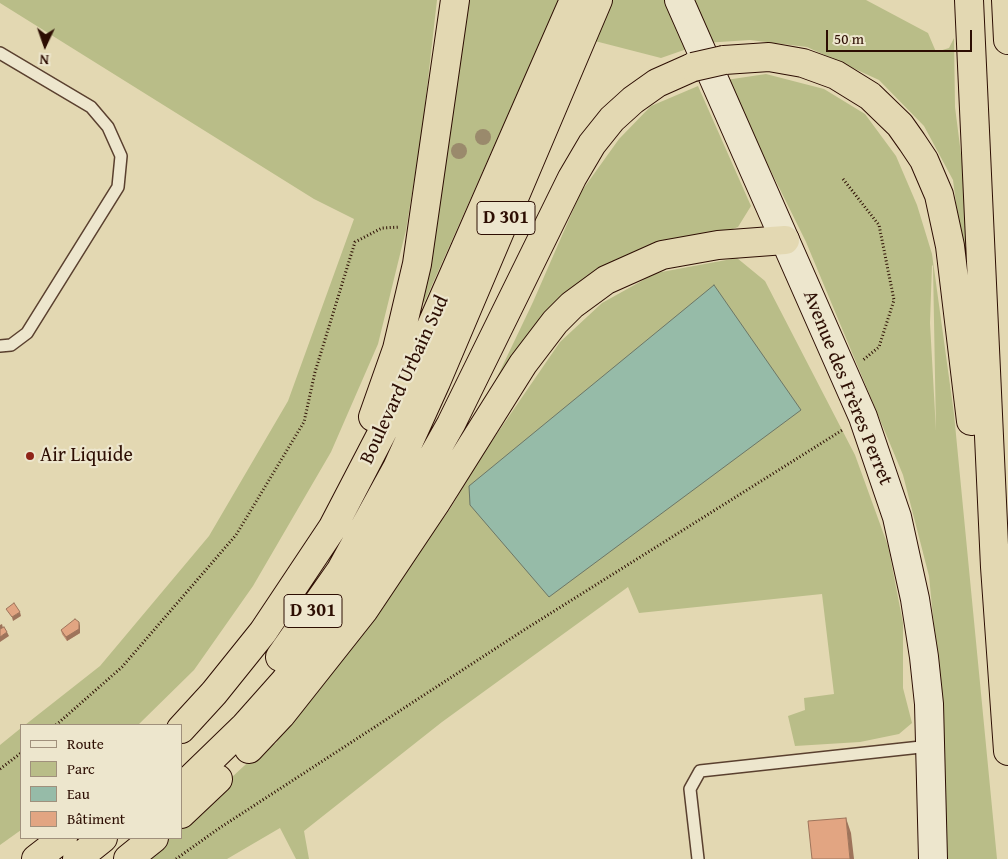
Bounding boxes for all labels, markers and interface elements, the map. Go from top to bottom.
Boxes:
north arrow [20,20,70,70]
scale bar [828,20,974,52]
text: 50 m [834,28,864,49]
text: N [39,50,49,70]
road number: D 301 [477,202,535,234]
street label: Avenue des Frères Perret [797,287,897,489]
street label: Boulevard Urbain Sud [355,292,455,468]
place label: Air Liquide [40,444,133,468]
marker: Air Liquide [24,450,36,462]
road number: D 301 [284,594,342,628]
legend [20,724,182,839]
text: Route [67,733,104,754]
text: Parc [67,758,95,779]
text: Eau [67,783,90,804]
text: Bâtiment [67,808,125,829]

